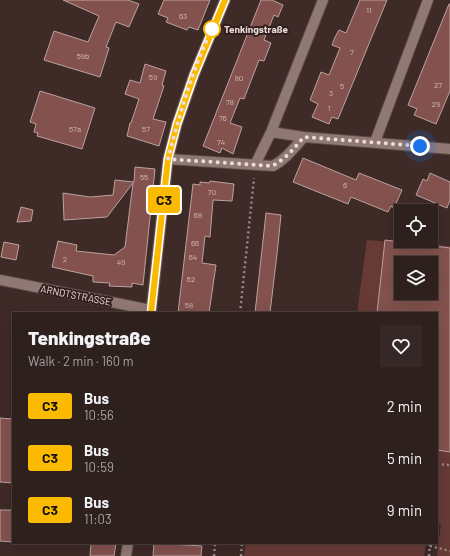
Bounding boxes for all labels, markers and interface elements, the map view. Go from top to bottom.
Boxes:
house number: 11 [366,5,372,15]
house number: 63 [179,11,187,21]
marker: Tenkingstraße [203,20,221,38]
place label: Tenkingstraße [224,23,288,35]
house number: 7 [350,47,354,57]
house number: 59b [77,51,89,61]
house number: 59 [149,72,157,82]
house number: 80 [235,73,243,83]
house number: 27 [434,80,442,90]
house number: 5 [340,81,344,91]
house number: 3 [329,88,333,98]
house number: 78 [226,97,234,107]
house number: 29 [432,99,440,109]
house number: 1 [328,103,331,113]
house number: 76 [219,113,227,123]
house number: 57a [69,124,81,134]
house number: 57 [142,124,150,134]
your location [410,136,430,156]
house number: 74 [217,137,225,147]
house number: 55 [140,172,148,182]
house number: 6 [343,180,347,190]
line badge: C3 [146,187,182,213]
house number: 70 [208,187,216,197]
text: C3 [156,191,172,208]
map controls [394,204,438,300]
button: locate [394,204,438,248]
house number: 68 [194,210,202,220]
house number: 66 [191,238,199,248]
house number: 64 [189,252,197,262]
house number: 2 [63,254,67,264]
button: layers [394,256,438,300]
house number: 49 [117,257,125,267]
house number: 62 [187,274,195,284]
street label: ARNDTSTRASSE [40,282,112,308]
house number: 58 [185,300,193,310]
button: heart [380,325,422,367]
text: Tenkingstraße [28,326,151,349]
text: Walk · 2 min · 160 m [28,353,133,369]
text: Bus [84,389,109,407]
text: C3 [42,397,58,414]
text: 2 min [387,397,422,415]
text: 10:56 [84,407,114,423]
text: Bus [84,441,109,459]
text: C3 [42,449,58,466]
text: 5 min [387,449,422,467]
text: 10:59 [84,459,114,475]
text: Bus [84,493,109,511]
text: C3 [42,501,58,518]
text: 9 min [387,501,422,519]
text: 11:03 [84,511,112,527]

